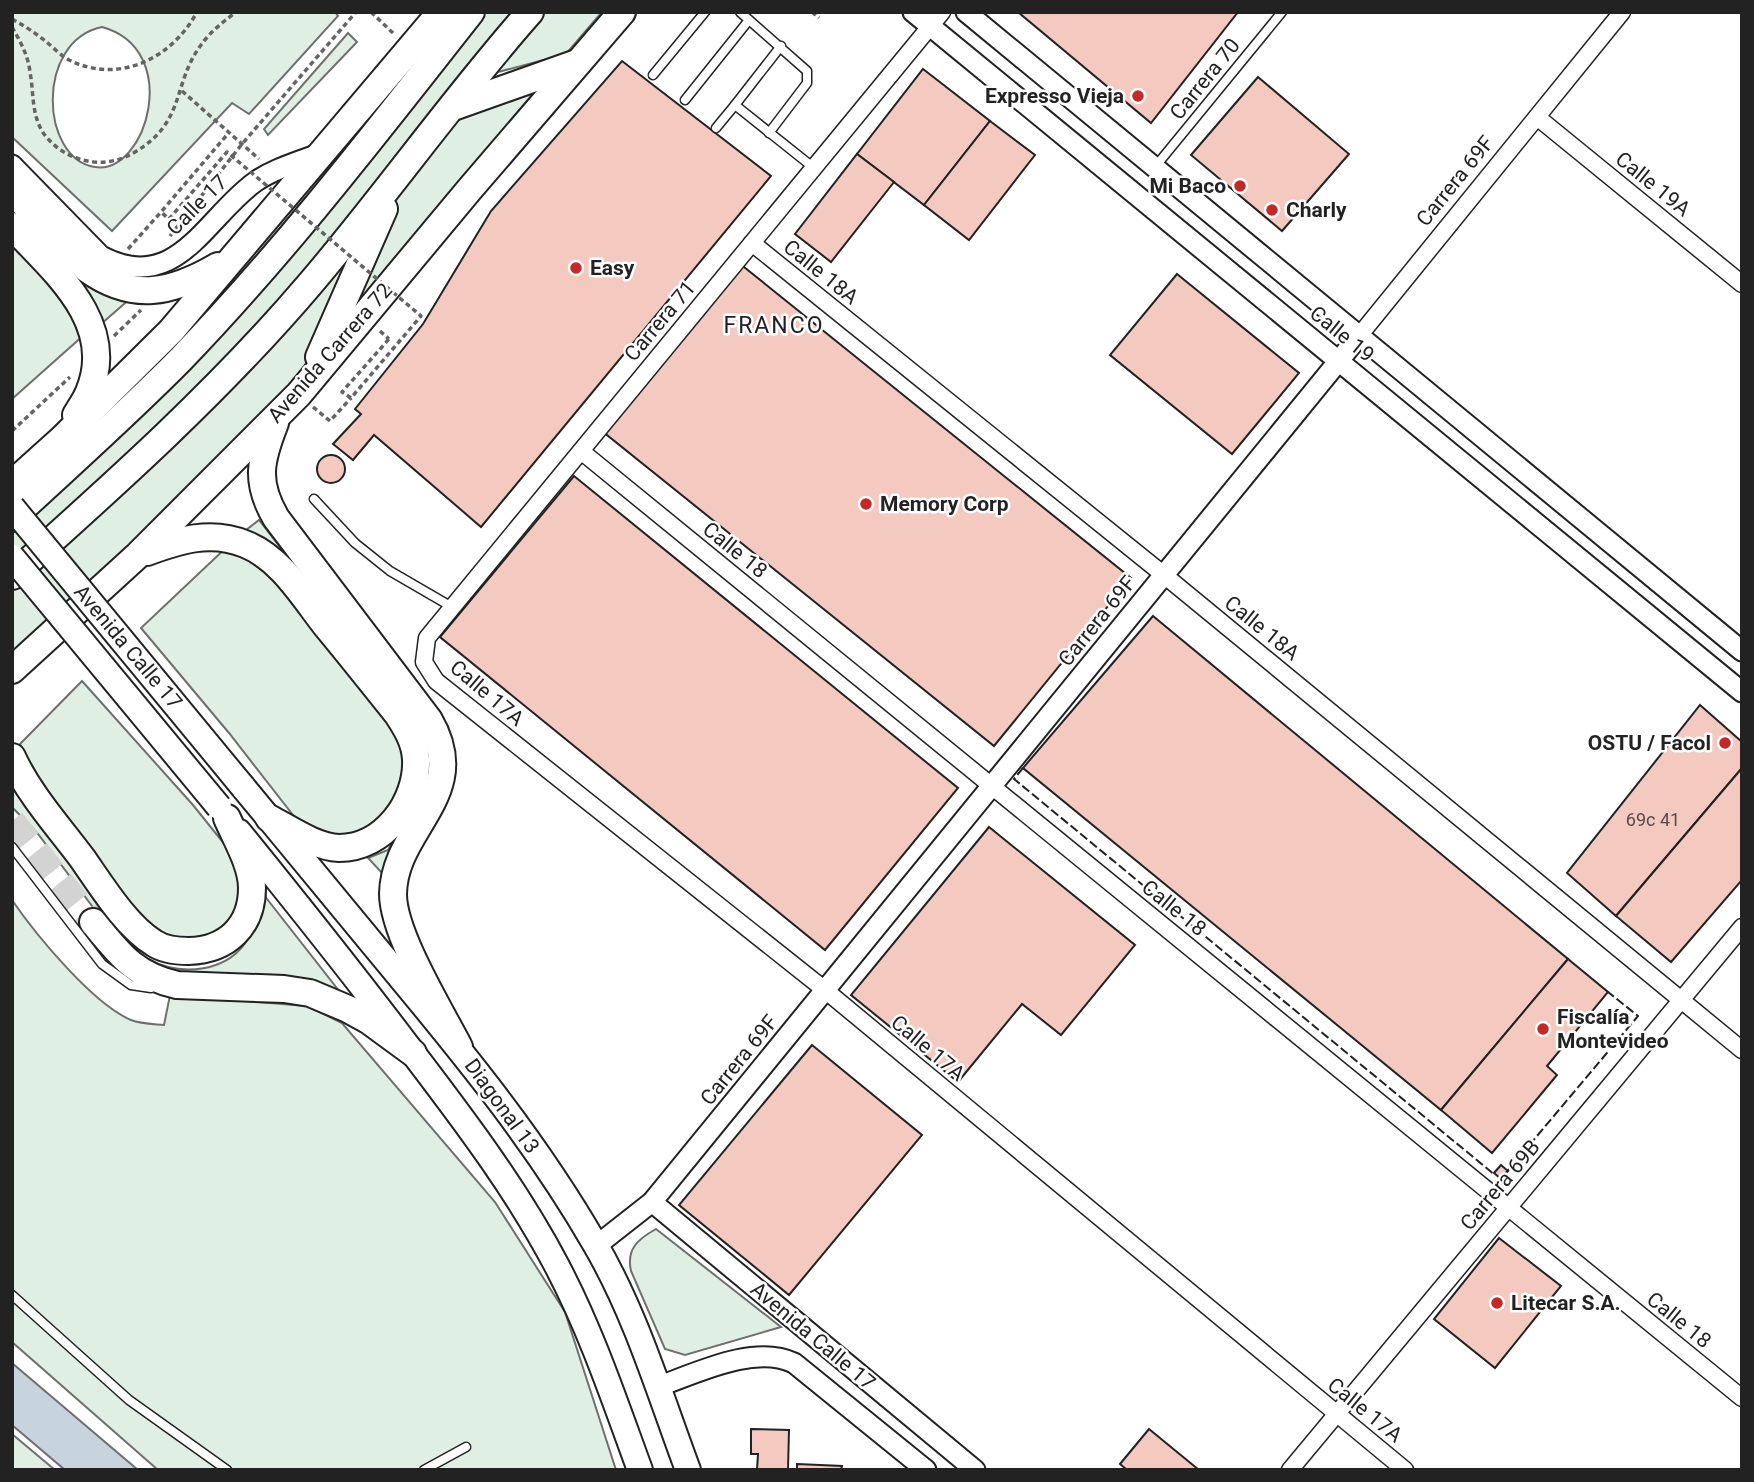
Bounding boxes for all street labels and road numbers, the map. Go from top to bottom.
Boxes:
street label: Carrera 70 [1165,34,1245,124]
street label: Carrera 69F [1411,131,1499,231]
street label: Calle 19A [1611,147,1695,222]
street label: Calle 17 [162,170,232,240]
street label: Calle 18A [779,235,863,310]
street label: Carrera 71 [620,276,700,366]
street label: Avenida Carrera 72 [263,278,397,428]
street label: Calle 19 [1305,301,1379,367]
street label: Calle 18 [698,517,772,583]
street label: Carrera 69F [1053,571,1141,671]
street label: Avenida Calle 17 [69,580,187,714]
street label: Calle 18A [1220,591,1304,666]
street label: Calle 17A [445,655,529,731]
street label: Calle 18 [1137,875,1211,941]
street label: Carrera 69F [695,1010,783,1110]
street label: Calle 17A [886,1010,970,1086]
street label: Diagonal 13 [460,1054,544,1158]
street label: Carrera 69B [1455,1135,1545,1235]
street label: Avenida Calle 17 [746,1277,880,1395]
street label: Calle 18 [1642,1287,1716,1353]
street label: Calle 17A [1323,1373,1407,1448]

